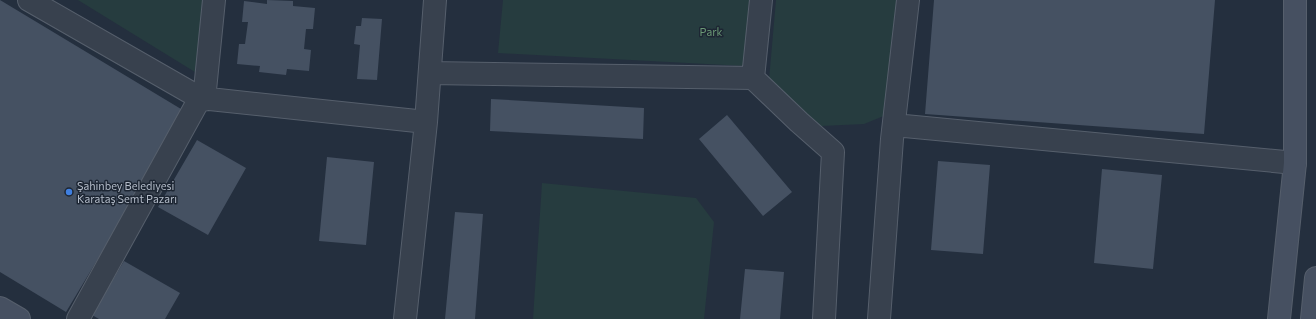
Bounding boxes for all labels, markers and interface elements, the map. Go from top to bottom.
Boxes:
park label: Park [699,25,723,38]
place label: Şahinbey Belediyesi Karataş Semt Pazarı [77,179,177,205]
marker: Şahinbey Belediyesi Karataş Semt Pazarı [64,187,74,197]

